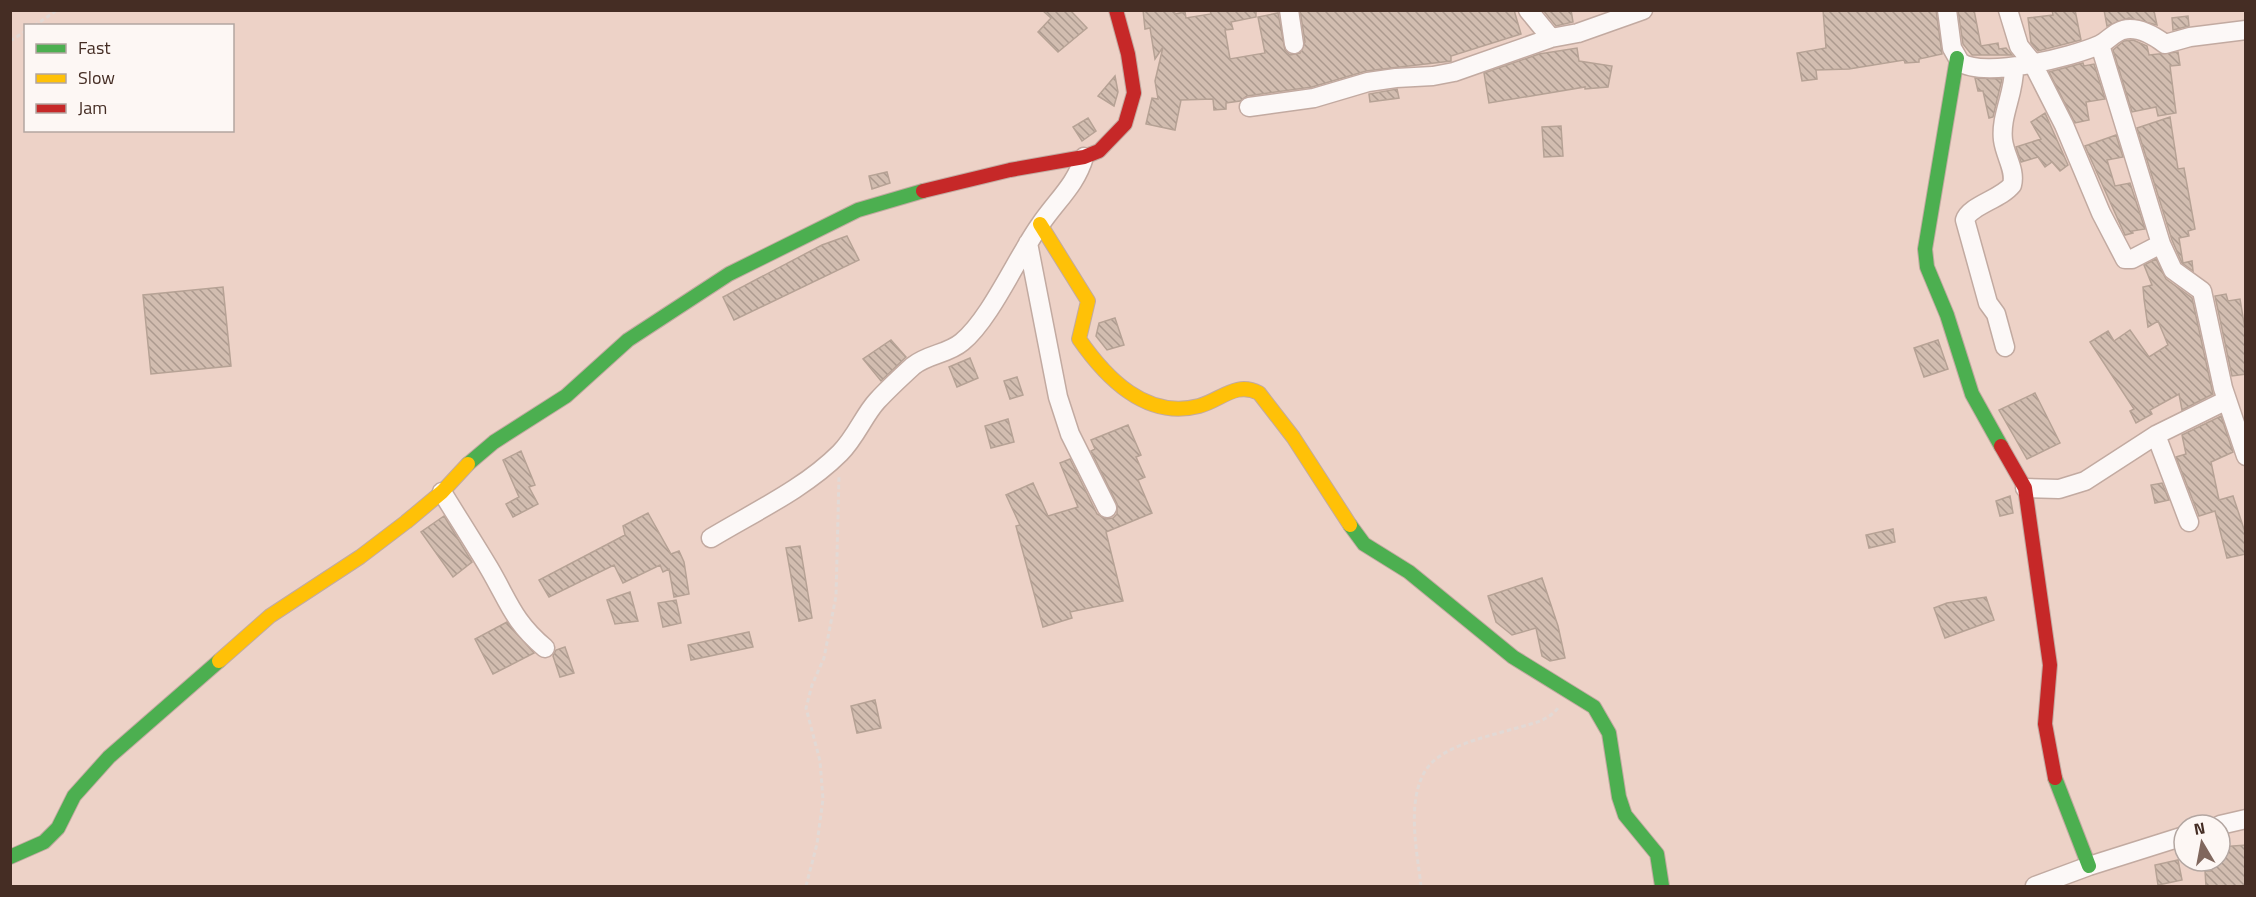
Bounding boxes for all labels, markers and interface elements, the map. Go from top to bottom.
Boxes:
legend [24,24,234,132]
text: Fast [78,34,111,61]
text: Slow [78,64,115,91]
text: Jam [78,94,107,121]
north arrow [2172,813,2232,873]
text: N [2192,815,2207,841]

